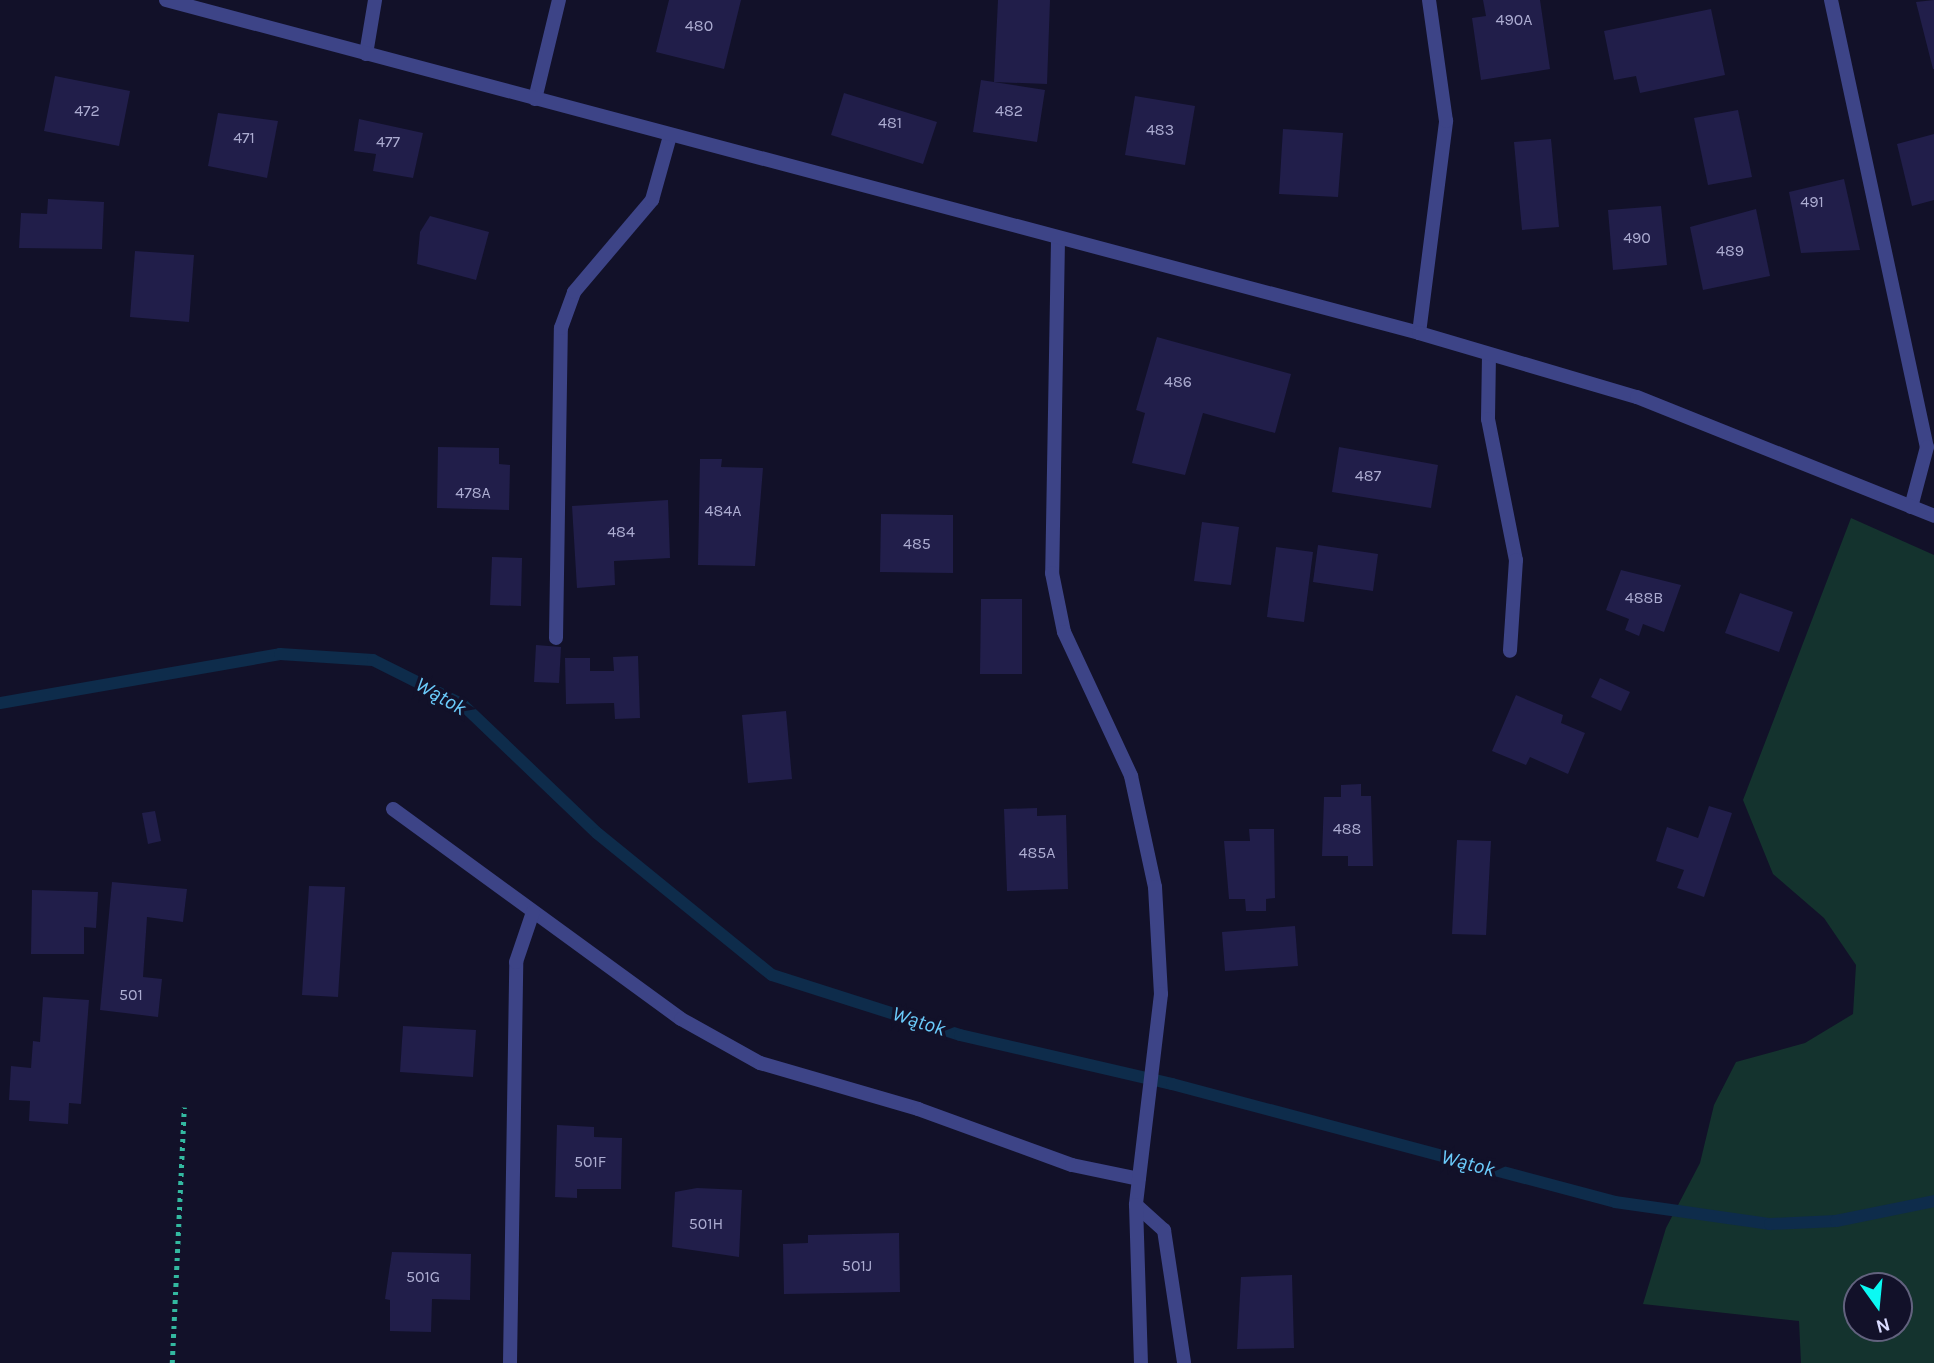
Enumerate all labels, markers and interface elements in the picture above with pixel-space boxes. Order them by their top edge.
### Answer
house number: 490A [1496,10,1532,30]
house number: 480 [685,16,713,36]
house number: 472 [74,101,100,121]
house number: 482 [995,101,1023,121]
house number: 481 [878,113,902,133]
house number: 483 [1146,120,1174,140]
house number: 471 [233,128,255,148]
house number: 477 [376,132,400,152]
house number: 491 [1800,192,1824,212]
house number: 490 [1623,228,1651,248]
house number: 489 [1716,241,1744,261]
house number: 486 [1164,372,1192,392]
house number: 487 [1355,466,1381,486]
house number: 478A [455,483,491,503]
house number: 484A [705,501,741,521]
house number: 484 [607,522,635,542]
house number: 485 [903,534,931,554]
house number: 488B [1625,588,1663,608]
water label: Wątok [411,671,471,721]
house number: 488 [1333,819,1361,839]
house number: 485A [1019,843,1055,863]
house number: 501 [119,985,143,1005]
water label: Wątok [889,1001,949,1041]
water label: Wątok [1438,1144,1498,1182]
house number: 501F [574,1152,606,1172]
house number: 501H [689,1214,723,1234]
house number: 501J [842,1256,872,1276]
house number: 501G [406,1267,440,1287]
north arrow [1843,1272,1913,1342]
text: N [1873,1313,1892,1338]

